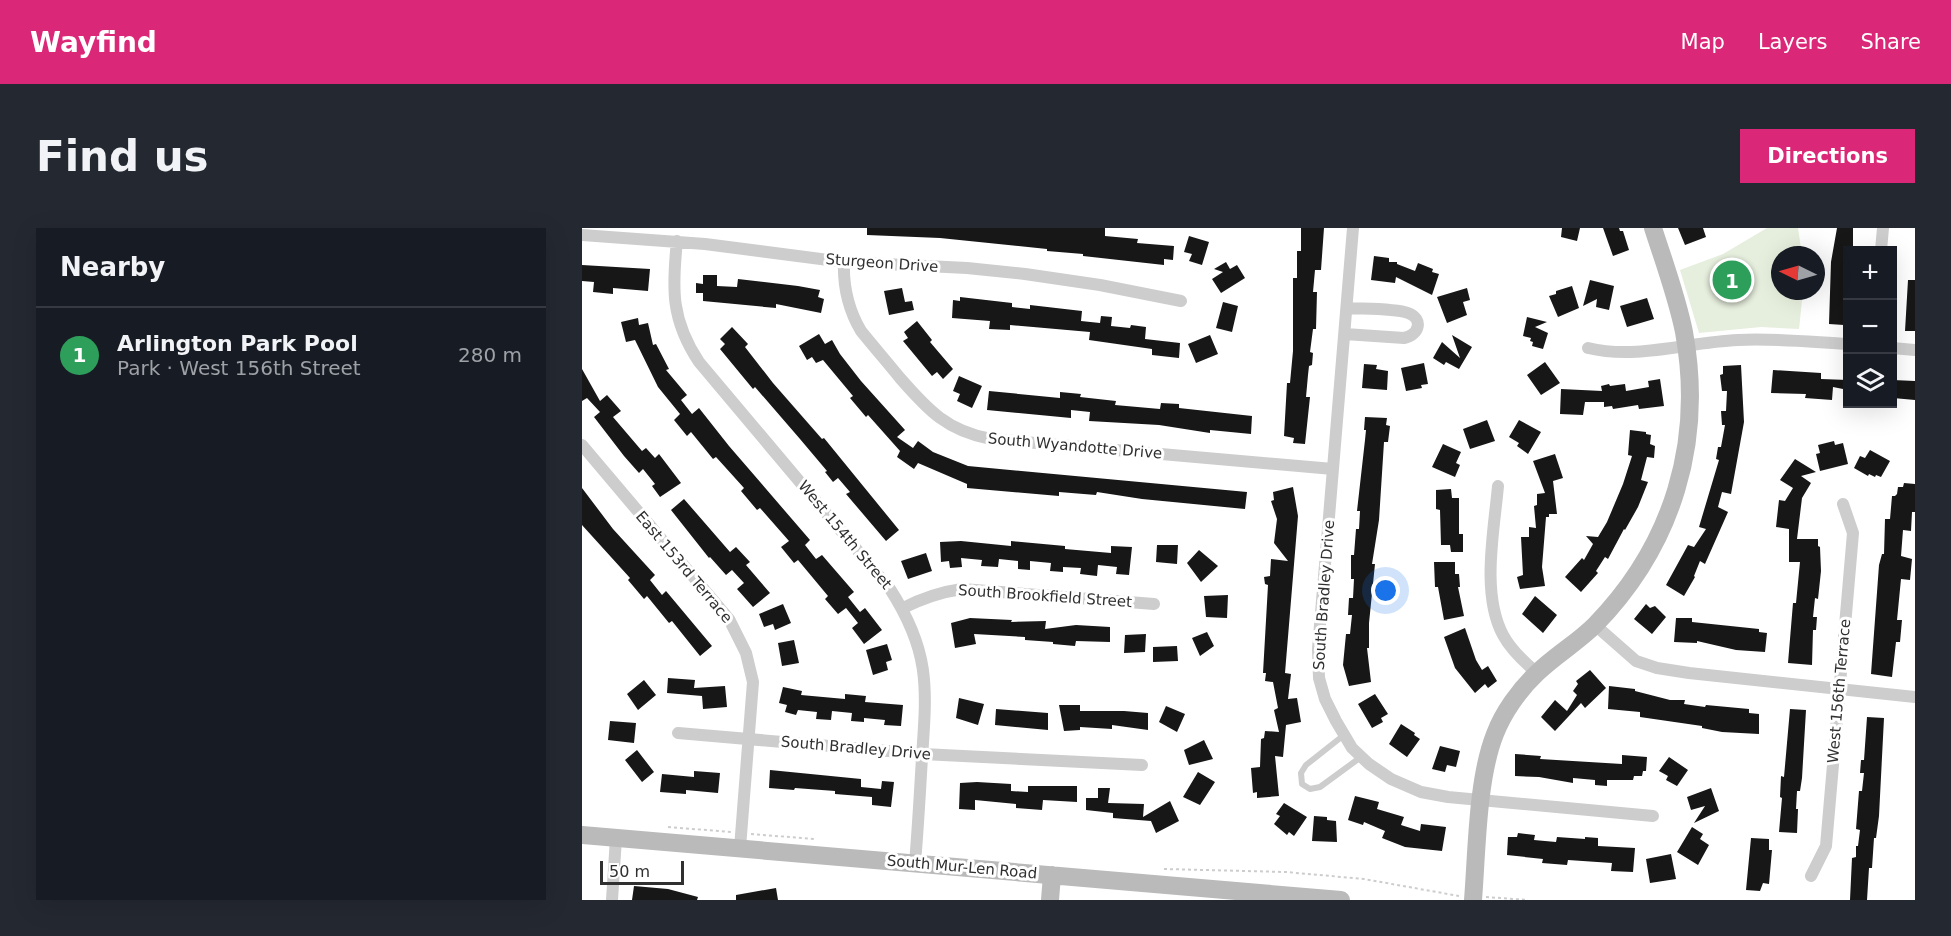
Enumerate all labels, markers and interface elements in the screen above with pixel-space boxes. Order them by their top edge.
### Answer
text: Wayfind [30,26,157,59]
text: Map [1681,30,1725,54]
text: Layers [1758,30,1827,54]
text: Share [1860,30,1921,54]
button: Directions [1740,129,1915,183]
text: Find us [36,132,209,181]
north arrow [1771,246,1825,300]
map controls [1843,246,1897,408]
button: + [1843,246,1897,300]
street label: Sturgeon Drive [825,250,939,276]
text: Nearby [60,252,165,282]
pin: 1 [1712,257,1752,302]
button: − [1843,300,1897,354]
text: Arlington Park Pool [117,331,358,356]
text: 1 [73,343,86,367]
text: 280 m [458,343,522,367]
button: layers [1843,354,1897,408]
text: Park · West 156th Street [117,356,361,380]
street label: South Wyandotte Drive [987,429,1163,463]
street label: West 154th Street [794,477,896,593]
street label: East 153rd Terrace [632,507,736,627]
street label: South Bradley Drive [1310,519,1338,671]
your location [1371,576,1400,605]
street label: South Brookfield Street [957,581,1133,611]
street label: West 156th Terrace [1824,618,1854,764]
street label: South Bradley Drive [780,732,932,764]
street label: South Mur-Len Road [886,851,1038,883]
scale bar [600,858,684,886]
text: 50 m [609,862,650,881]

